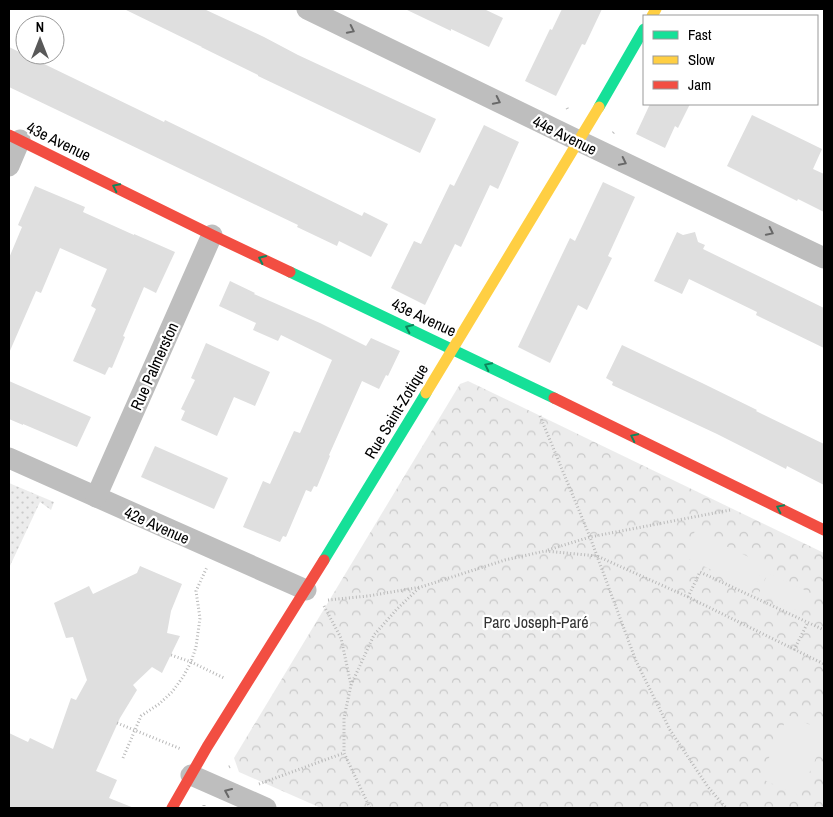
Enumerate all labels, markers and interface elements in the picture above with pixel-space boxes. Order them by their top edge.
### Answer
north arrow [15,15,65,65]
legend [643,15,818,105]
text: N [36,18,44,36]
one-way arrow [346,24,355,34]
text: Fast [688,24,712,45]
text: Slow [688,49,715,70]
text: Jam [688,74,711,95]
one-way arrow [492,95,501,106]
street label: 44e Avenue [529,110,601,160]
street label: 43e Avenue [23,116,95,166]
one-way arrow [618,156,627,166]
one-way arrow [112,183,121,194]
one-way arrow [764,226,773,236]
one-way arrow [258,254,267,265]
street label: 43e Avenue [388,292,460,342]
street label: Rue Palmerston [125,319,183,413]
one-way arrow [405,324,414,334]
street label: Rue Saint-Zotique [359,359,433,463]
one-way arrow [485,362,494,372]
one-way arrow [631,433,640,443]
street label: 42e Avenue [121,501,193,549]
one-way arrow [777,505,786,515]
park label: Parc Joseph-Paré [483,611,589,633]
one-way arrow [224,787,233,798]

